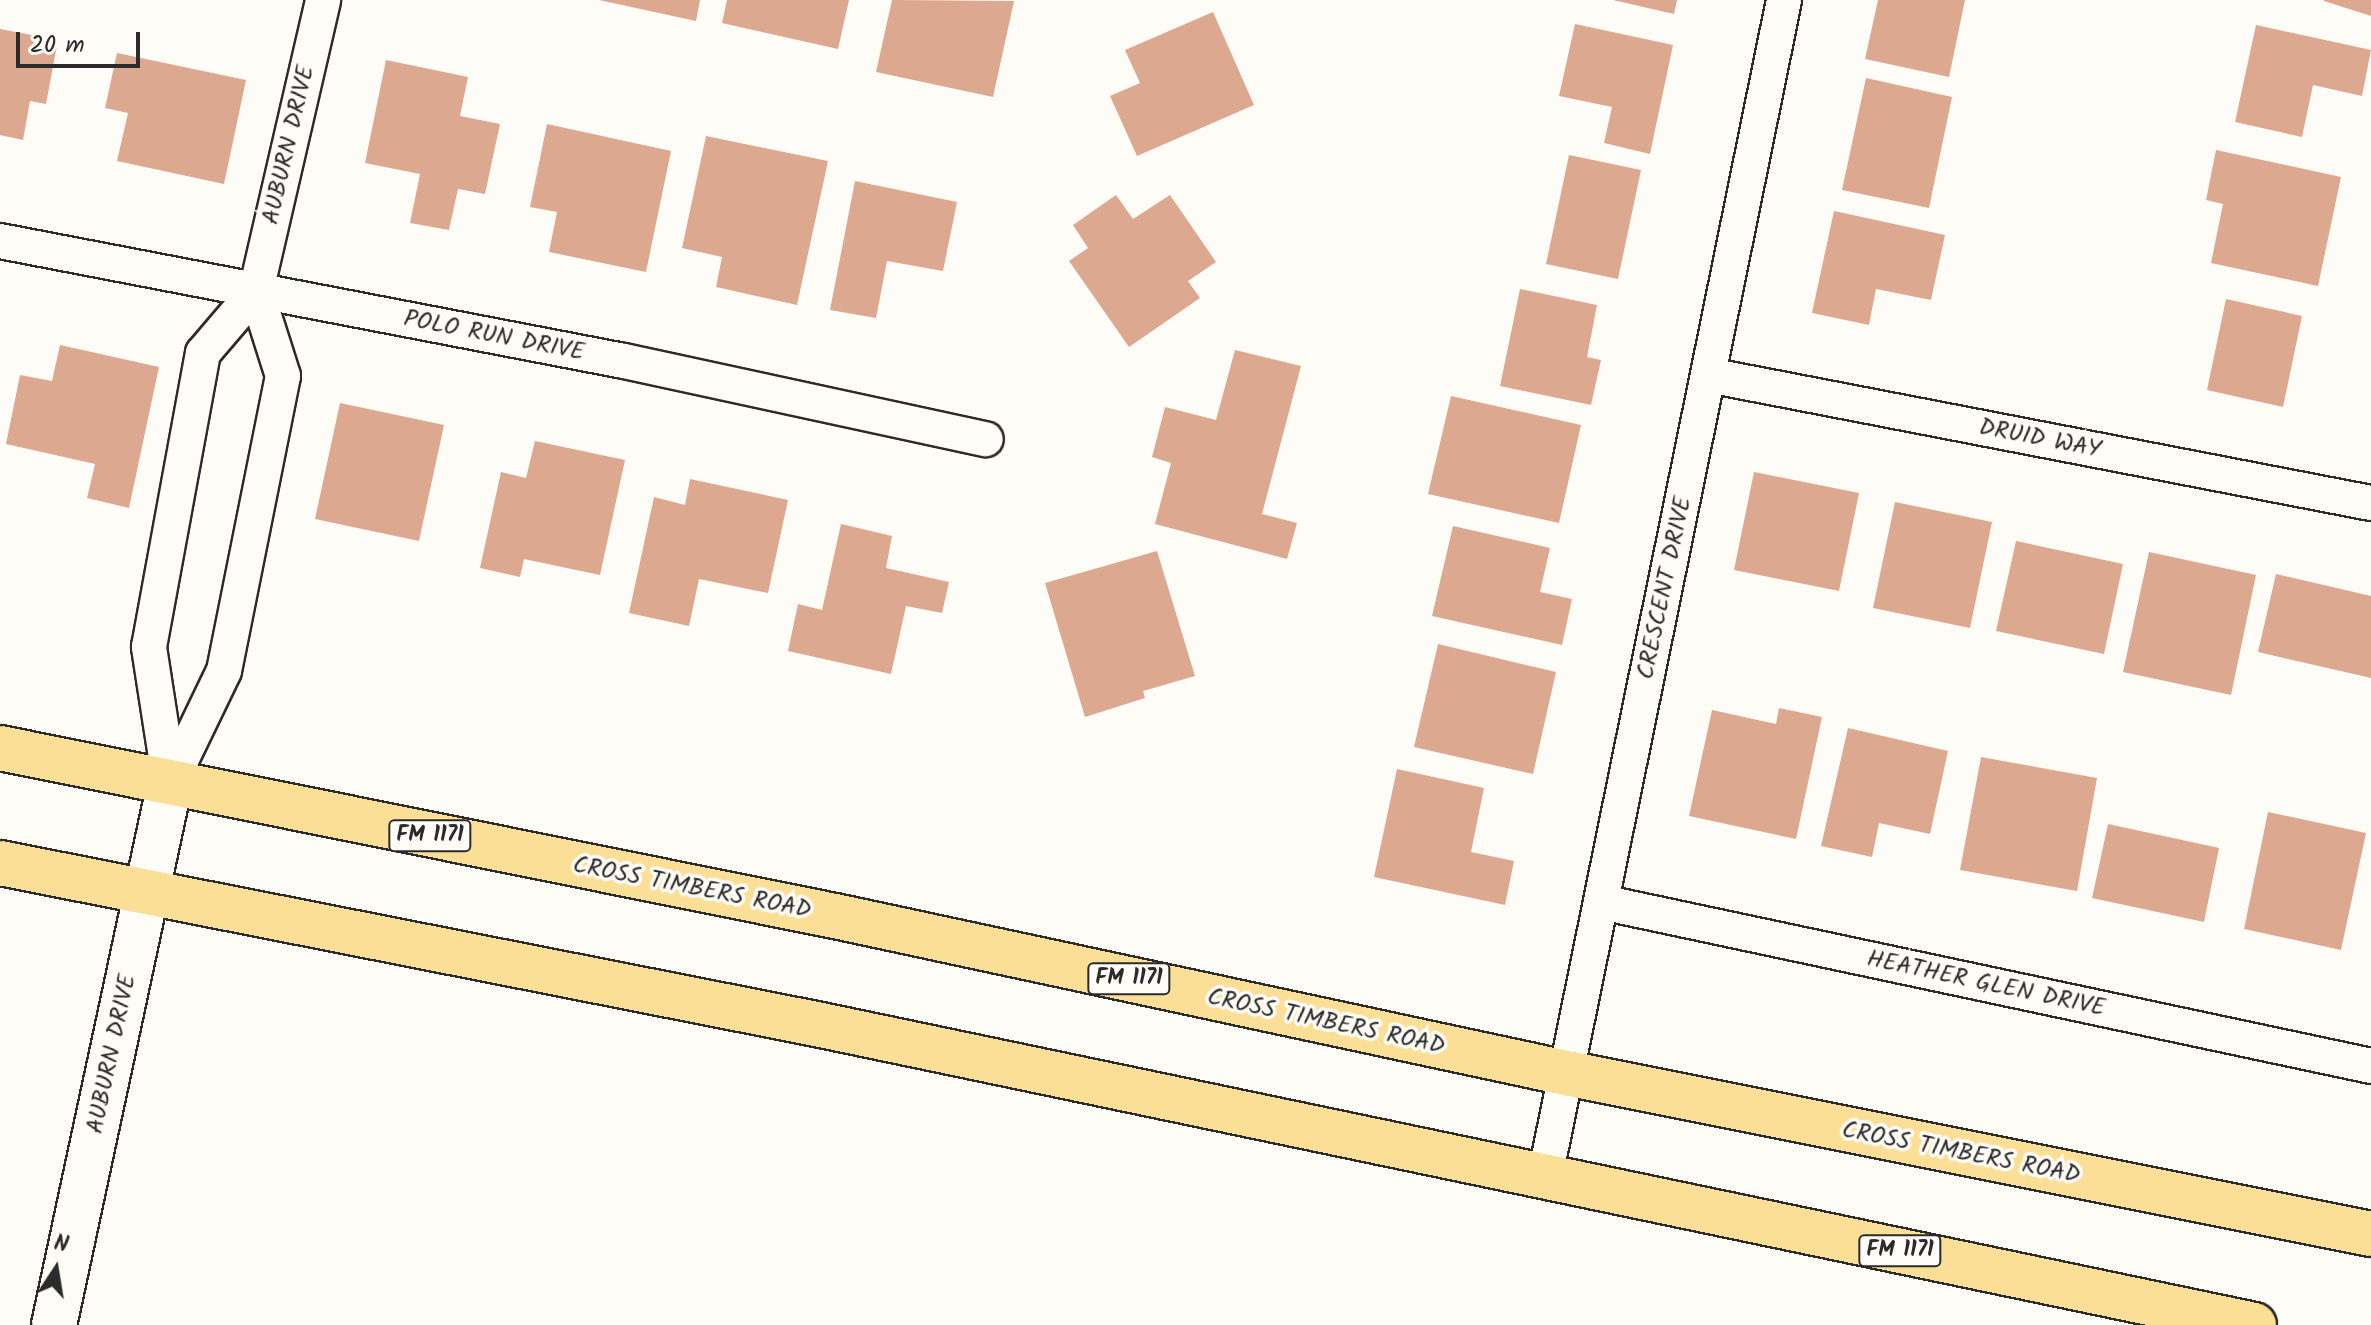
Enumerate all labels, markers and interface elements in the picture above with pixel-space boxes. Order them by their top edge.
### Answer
scale bar [20,16,144,66]
text: 20 m [30,26,85,65]
street label: AUBURN DRIVE [257,63,321,227]
street label: POLO RUN DRIVE [401,304,587,368]
street label: DRUID WAY [1977,413,2103,465]
street label: CRESCENT DRIVE [1632,494,1698,682]
road number: FM 1171 [388,818,472,854]
street label: CROSS TIMBERS ROAD [571,851,813,925]
street label: HEATHER GLEN DRIVE [1864,945,2108,1023]
road number: FM 1171 [1087,961,1171,997]
street label: AUBURN DRIVE [81,972,143,1136]
street label: CROSS TIMBERS ROAD [1205,983,1447,1061]
street label: CROSS TIMBERS ROAD [1840,1116,2082,1190]
text: N [51,1226,72,1264]
north arrow [16,1229,96,1309]
road number: FM 1171 [1858,1233,1942,1269]

